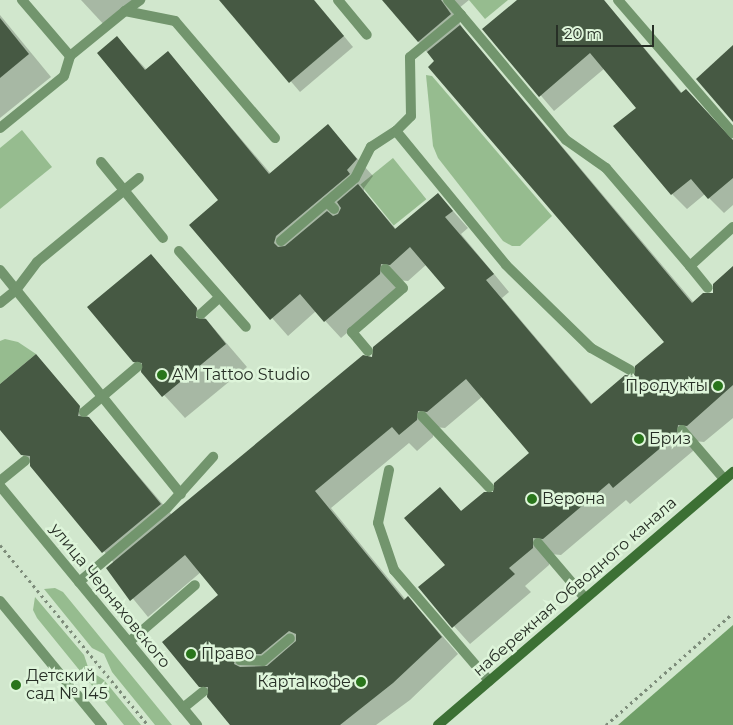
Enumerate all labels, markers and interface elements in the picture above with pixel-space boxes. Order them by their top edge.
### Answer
scale bar [558,15,656,47]
text: 20 m [564,24,602,43]
place label: AM Tattoo Studio [172,365,310,385]
marker: AM Tattoo Studio [156,369,168,381]
place label: Продукты [625,376,708,396]
marker: Продукты [712,380,724,392]
place label: Бриз [649,429,691,449]
marker: Бриз [633,433,645,445]
place label: Верона [542,489,605,509]
street label: набережная Обводного канала [469,493,681,681]
marker: Верона [526,493,538,505]
street label: улица Черняховского [46,520,174,672]
place label: Право [201,644,254,664]
marker: Право [185,648,197,660]
place label: Детский сад № 145 [26,666,108,704]
place label: Карта кофе [257,672,351,692]
marker: Карта кофе [355,676,367,688]
marker: Детский сад № 145 [10,679,22,691]

